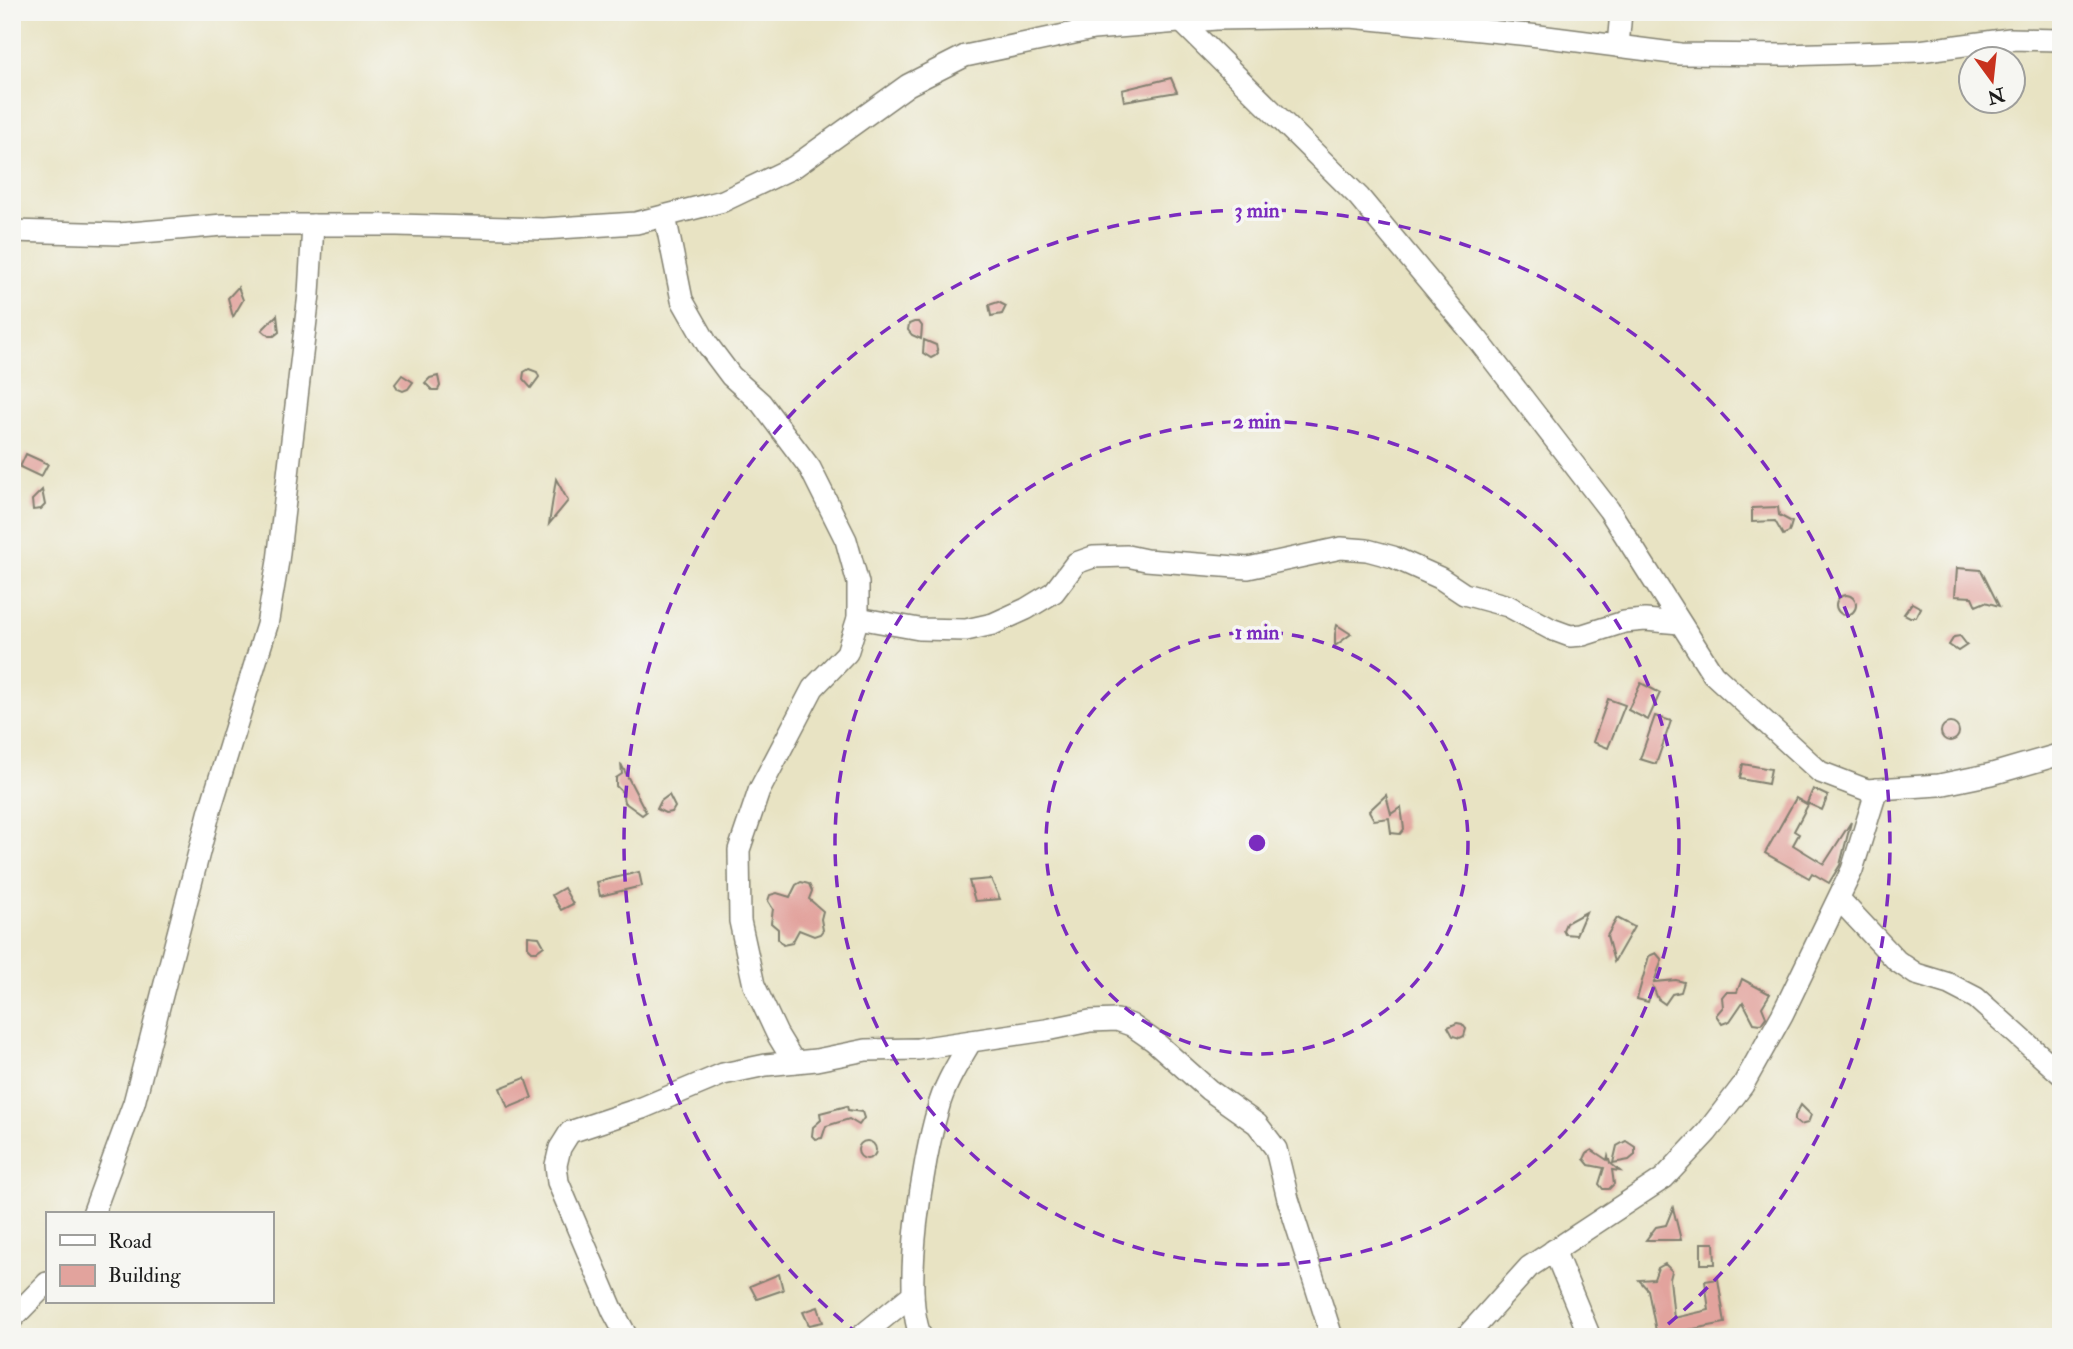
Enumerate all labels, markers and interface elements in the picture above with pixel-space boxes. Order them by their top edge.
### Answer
north arrow [1958,46,2028,116]
text: N [1984,81,2008,110]
text: 3 min [1234,197,1280,224]
text: 2 min [1233,408,1281,435]
text: 1 min [1235,619,1279,646]
centre of rings [1245,831,1269,855]
legend [46,1212,273,1304]
text: Road [108,1228,153,1255]
text: Building [108,1262,181,1289]

